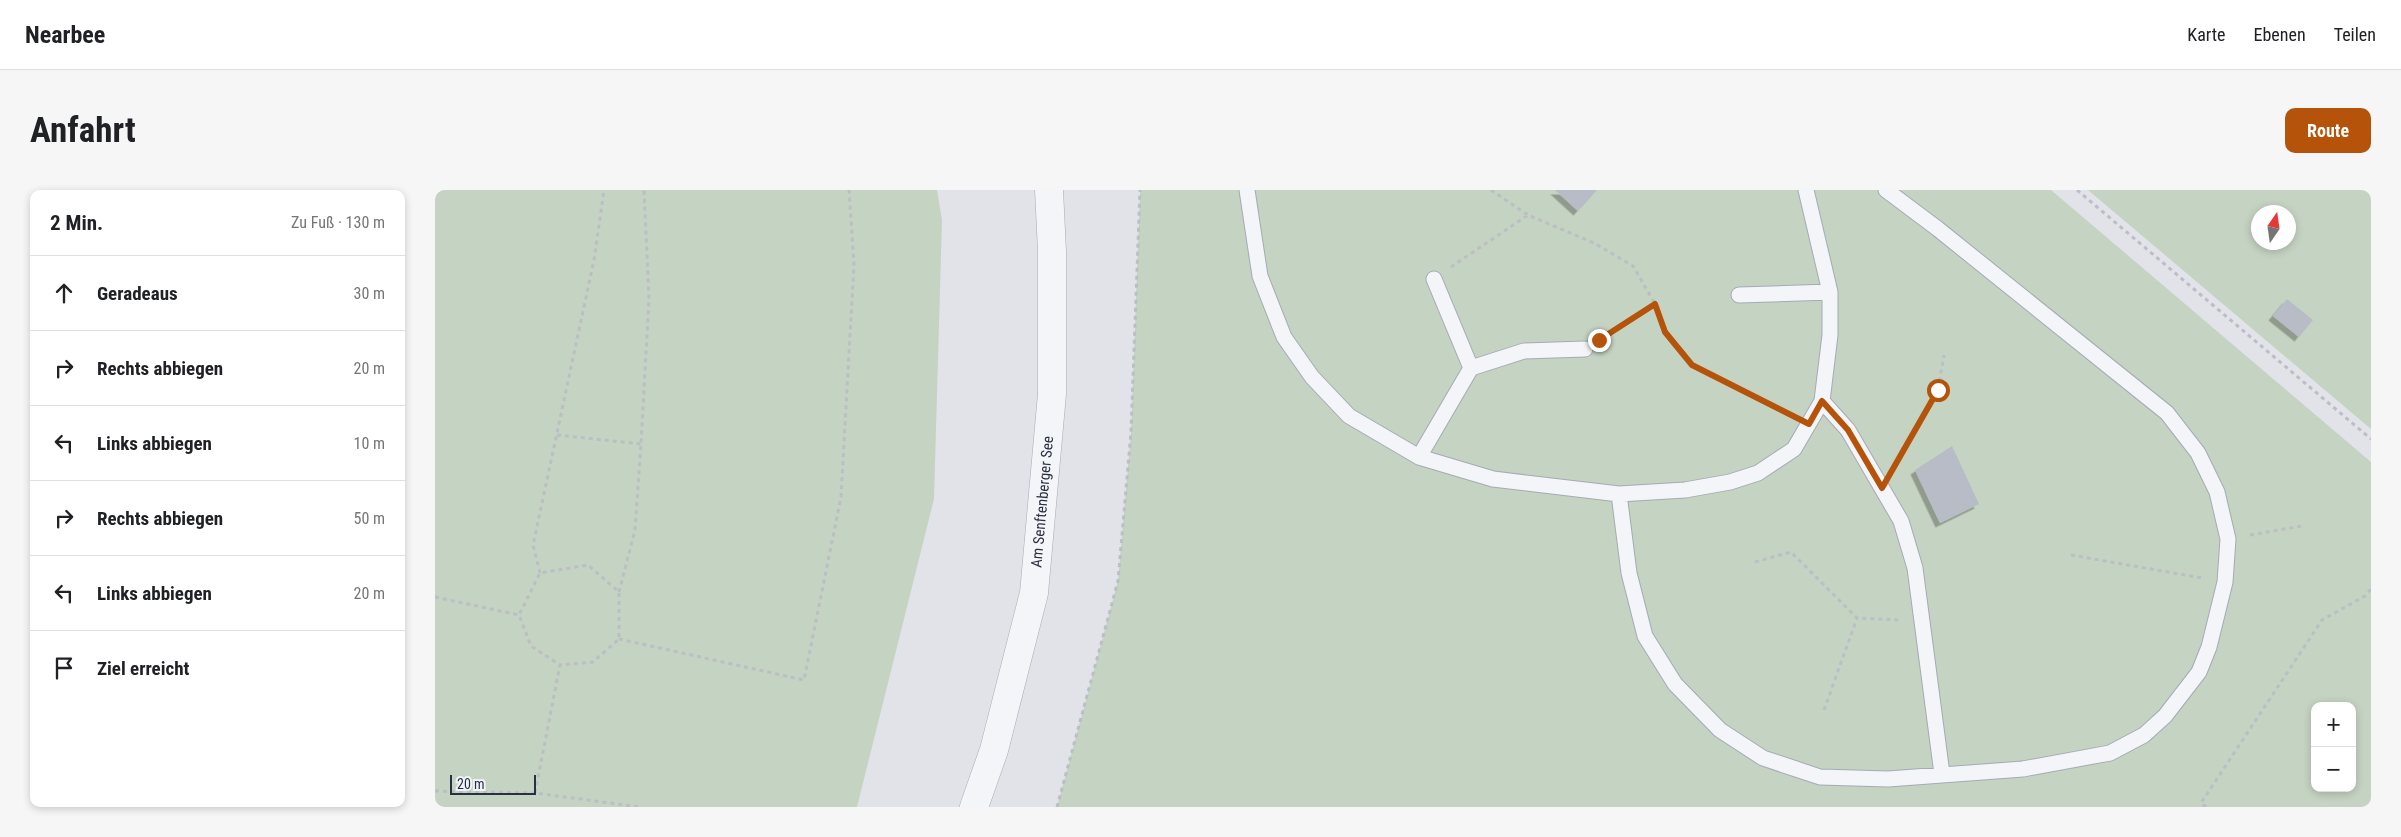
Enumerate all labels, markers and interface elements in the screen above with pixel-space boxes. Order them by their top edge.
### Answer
text: Nearbee [25,21,105,49]
text: Karte [2187,24,2226,45]
text: Ebenen [2254,24,2306,45]
text: Teilen [2334,24,2376,45]
button: Route [2285,108,2371,153]
text: Anfahrt [30,110,136,151]
north arrow [2251,205,2296,250]
text: 2 Min. [50,211,103,235]
text: Zu Fuß · 130 m [291,213,385,232]
icon: ahead [50,279,78,307]
text: Geradeaus [97,282,178,305]
text: 30 m [353,284,385,303]
route end [1588,329,1611,352]
icon: right [50,354,78,382]
text: Rechts abbiegen [97,357,223,380]
text: 20 m [353,359,385,378]
route start [1927,379,1950,402]
icon: left [50,429,78,457]
text: Links abbiegen [97,432,212,455]
text: 10 m [353,434,385,453]
street label: Am Senftenberger See [1027,435,1057,568]
icon: right [50,504,78,532]
text: Rechts abbiegen [97,507,223,530]
text: 50 m [353,509,385,528]
icon: left [50,579,78,607]
text: Links abbiegen [97,582,212,605]
text: 20 m [353,584,385,603]
icon: arrive [50,654,78,682]
text: Ziel erreicht [97,657,189,680]
map controls [2311,702,2356,792]
button: + [2311,702,2356,747]
button: − [2311,747,2356,792]
scale bar [450,772,536,795]
text: 20 m [457,776,485,792]

